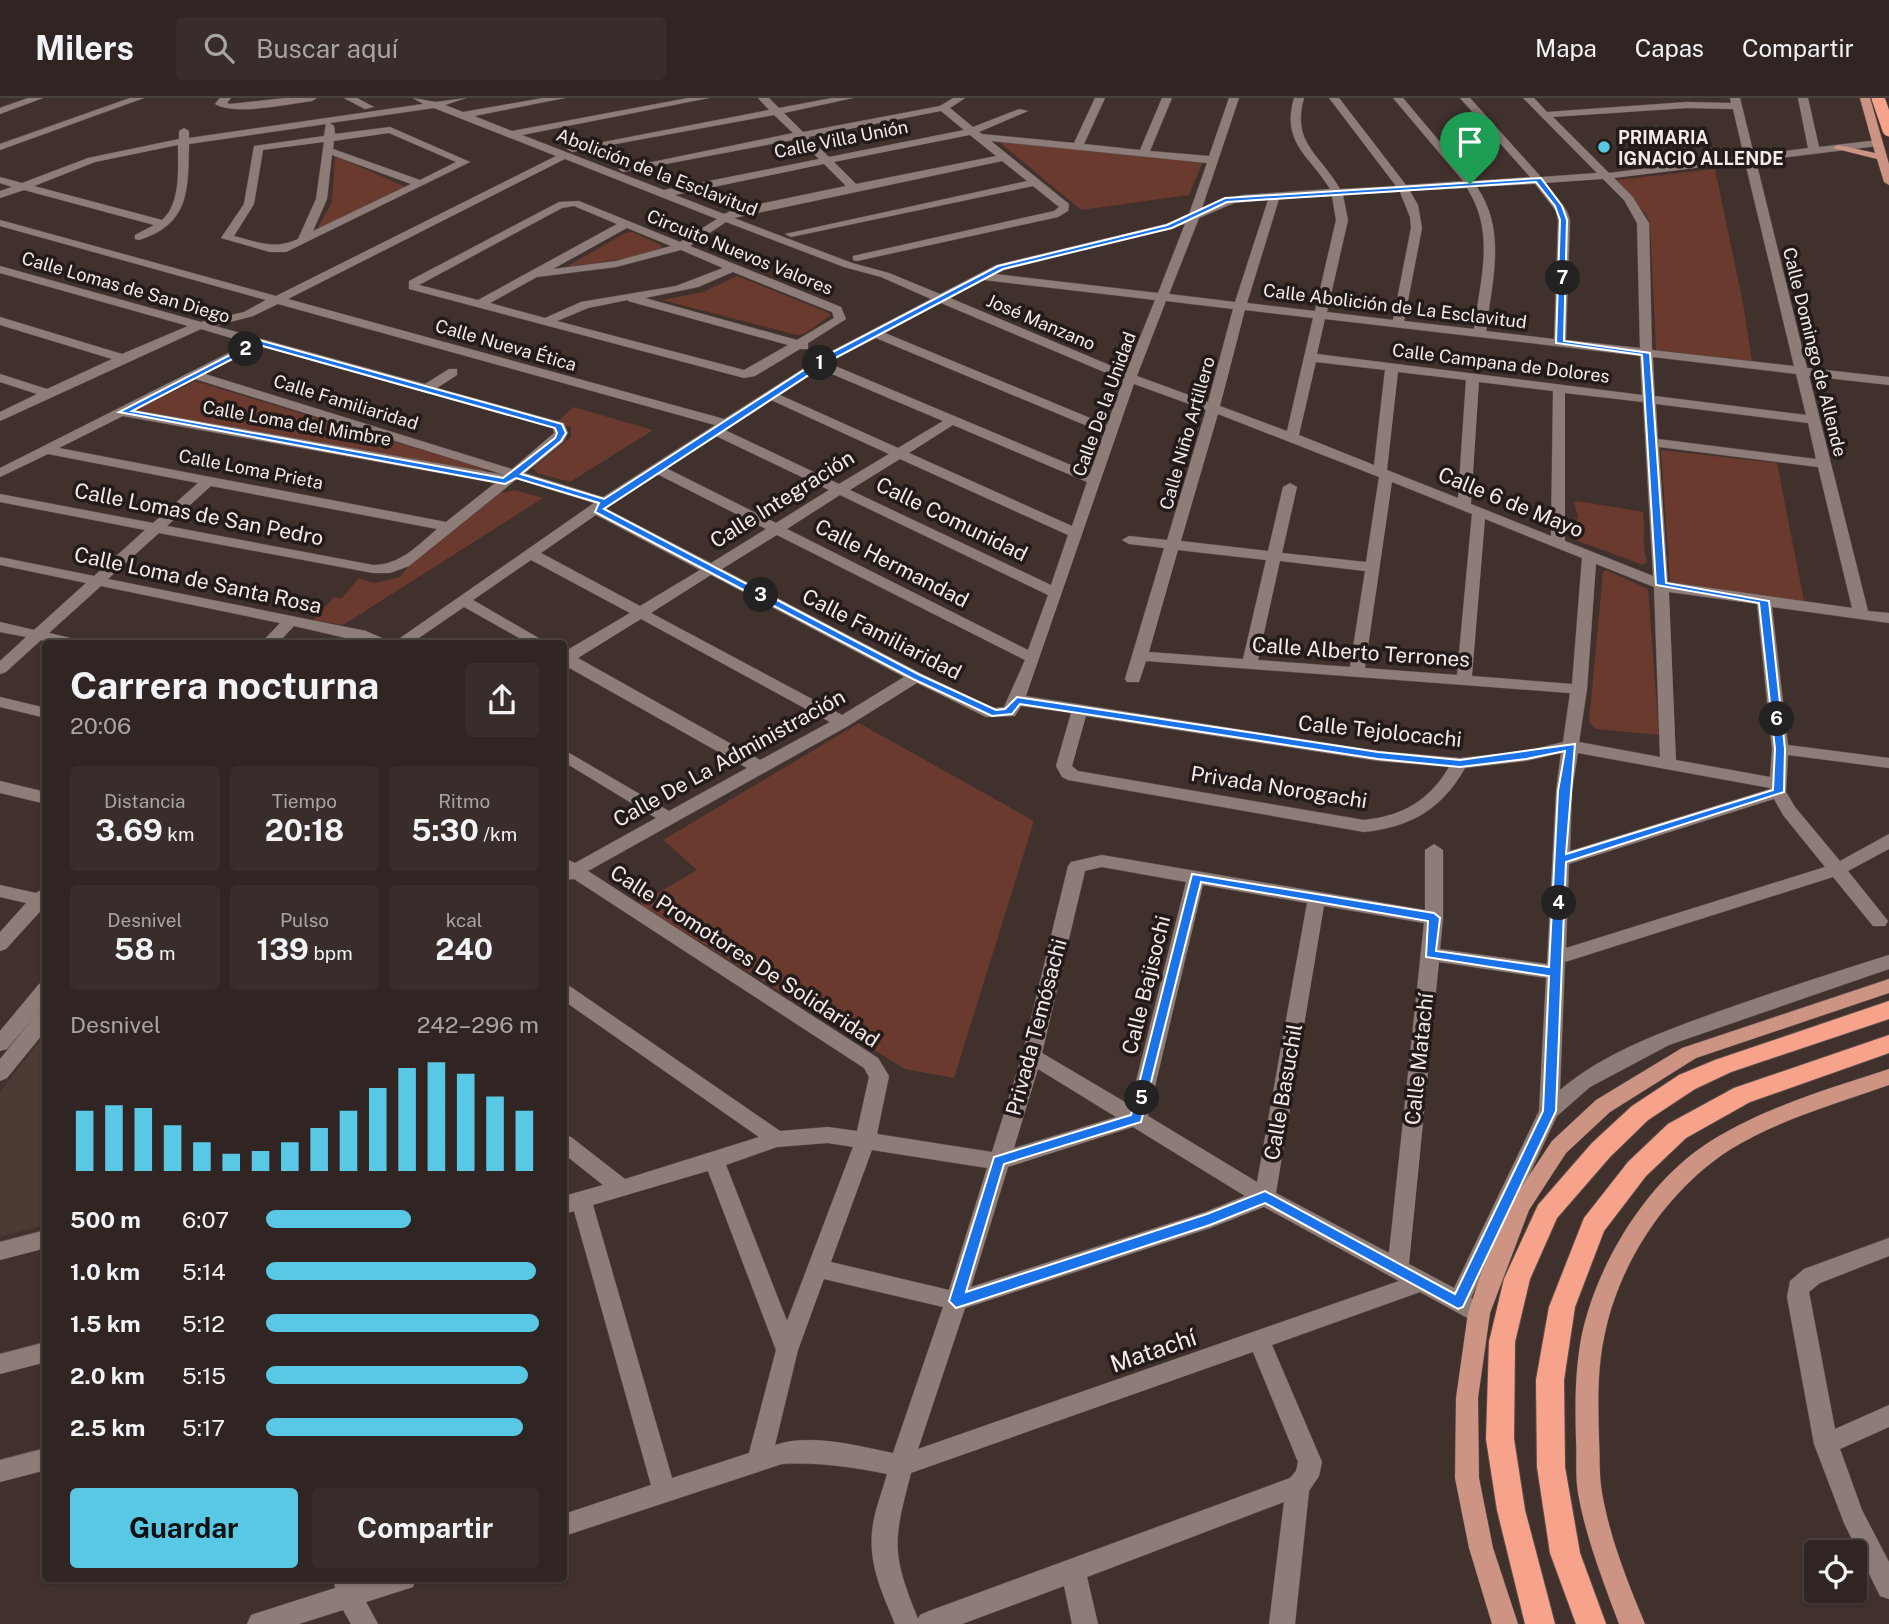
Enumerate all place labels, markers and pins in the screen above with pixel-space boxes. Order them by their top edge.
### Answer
pin [1440,112,1500,184]
place label: PRIMARIA IGNACIO ALLENDE [1618,127,1784,169]
marker: PRIMARIA IGNACIO ALLENDE [1596,139,1612,155]
pin: 7 [1546,260,1580,296]
pin: 2 [229,331,264,366]
pin: 1 [802,345,838,380]
pin: 3 [744,578,778,612]
pin: 6 [1760,702,1795,736]
pin: 4 [1542,886,1576,920]
pin: 5 [1124,1080,1160,1116]

